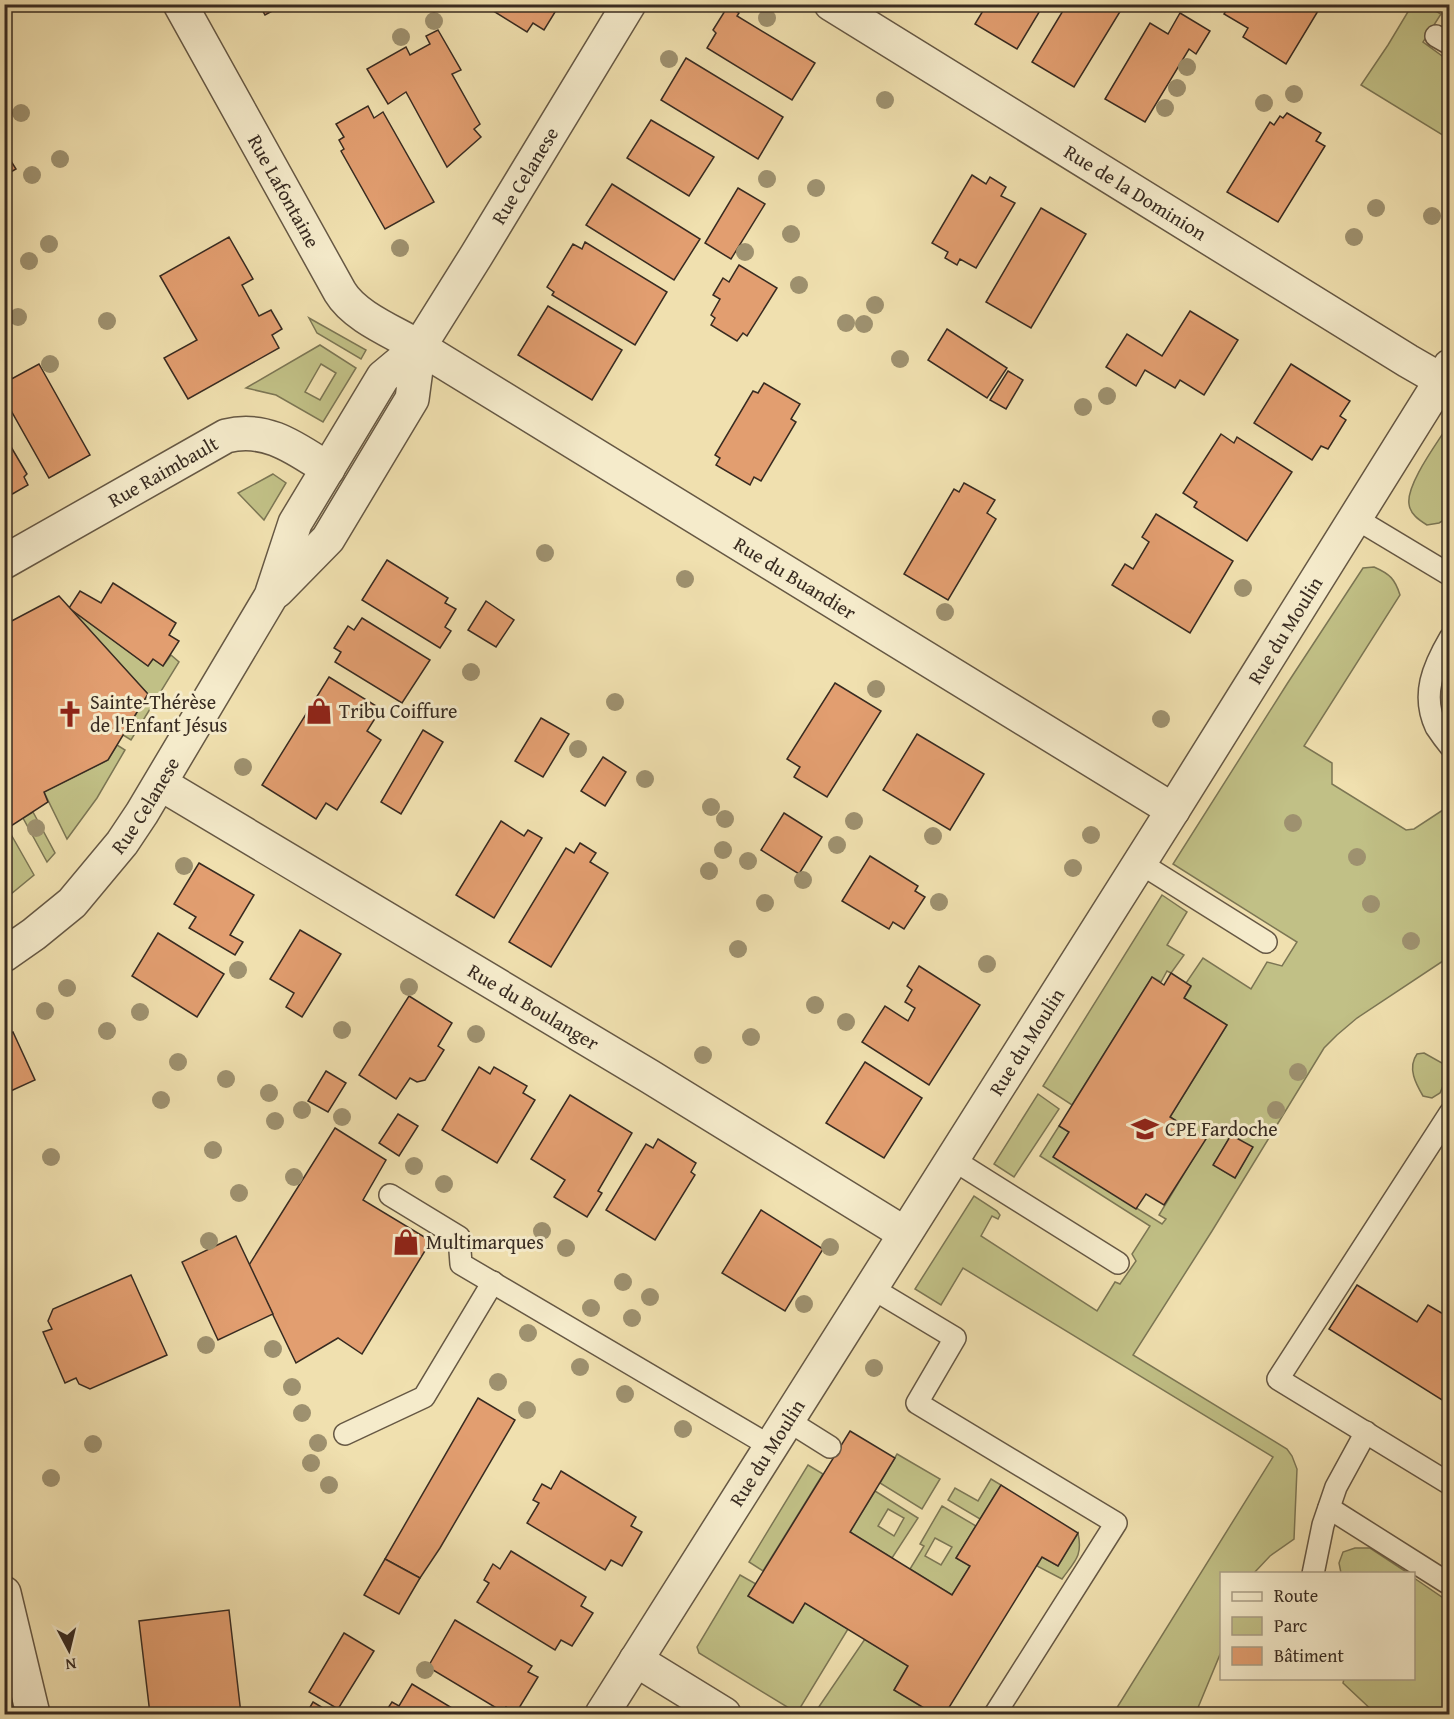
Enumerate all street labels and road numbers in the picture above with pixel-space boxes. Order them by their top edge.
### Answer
street label: Rue Celanese [484,121,565,230]
street label: Rue Lafontaine [241,129,328,253]
street label: Rue de la Dominion [1059,137,1213,247]
street label: Rue Raimbault [103,428,223,514]
street label: Rue du Buandier [729,529,862,626]
street label: Rue du Moulin [1240,571,1329,689]
street label: Rue Celanese [104,751,186,860]
street label: Rue du Boulanger [463,956,605,1057]
street label: Rue du Moulin [981,982,1071,1101]
street label: Rue du Moulin [722,1393,811,1512]

